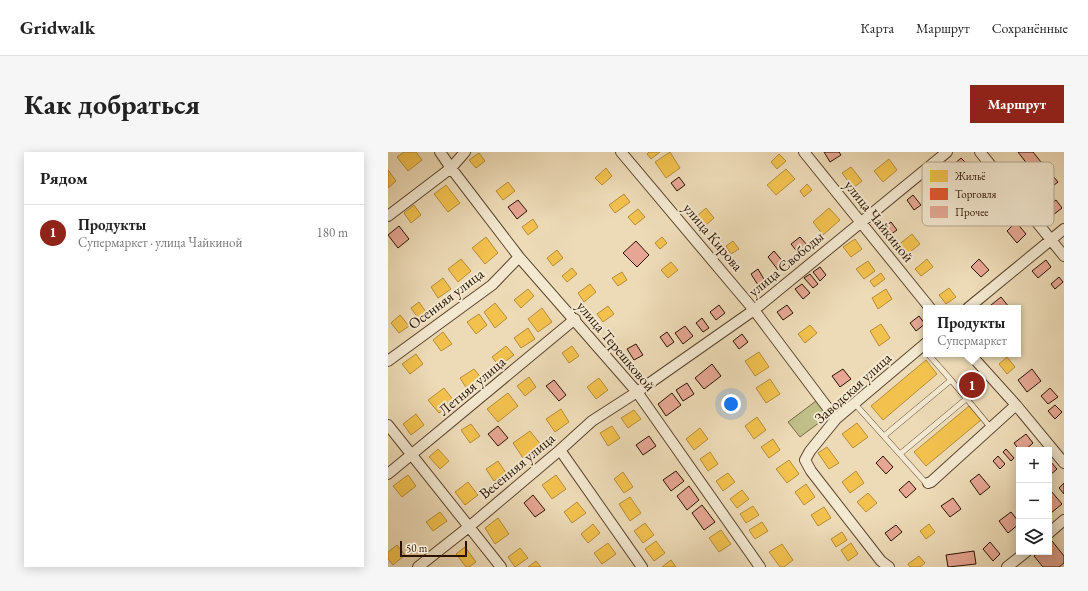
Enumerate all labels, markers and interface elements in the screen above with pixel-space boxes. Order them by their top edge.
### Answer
text: Gridwalk [20,15,95,40]
text: Карта [861,19,894,37]
text: Маршрут [916,19,970,37]
text: Сохранённые [992,19,1068,37]
button: Маршрут [970,85,1064,123]
text: Как добраться [24,86,200,122]
legend [922,162,1054,226]
text: Рядом [40,167,88,189]
text: Жильё [954,169,986,183]
street label: улица Чайкиной [840,176,918,266]
text: Торговля [955,187,996,201]
street label: улица Кирова [679,199,747,275]
text: Прочее [955,205,989,219]
text: Продукты [78,215,146,234]
text: 1 [50,224,56,241]
text: 180 m [317,224,348,241]
street label: улица Свободы [744,227,827,301]
text: Супермаркет · улица Чайкиной [78,234,242,251]
street label: Осенняя улица [404,264,487,333]
street label: улица Терешковой [573,297,660,395]
popup [923,305,1021,357]
text: Продукты [937,313,1005,332]
text: Супермаркет [937,332,1007,349]
street label: Заводская улица [810,348,895,427]
street label: Летняя улица [434,352,509,419]
pin: 1 [959,370,985,400]
your location [721,394,741,414]
street label: Весенняя улица [475,428,559,503]
map controls [1016,447,1052,555]
button: + [1016,447,1052,483]
button: − [1016,483,1052,519]
button: layers [1016,519,1052,555]
scale bar [400,539,467,558]
text: 50 m [406,541,427,555]

